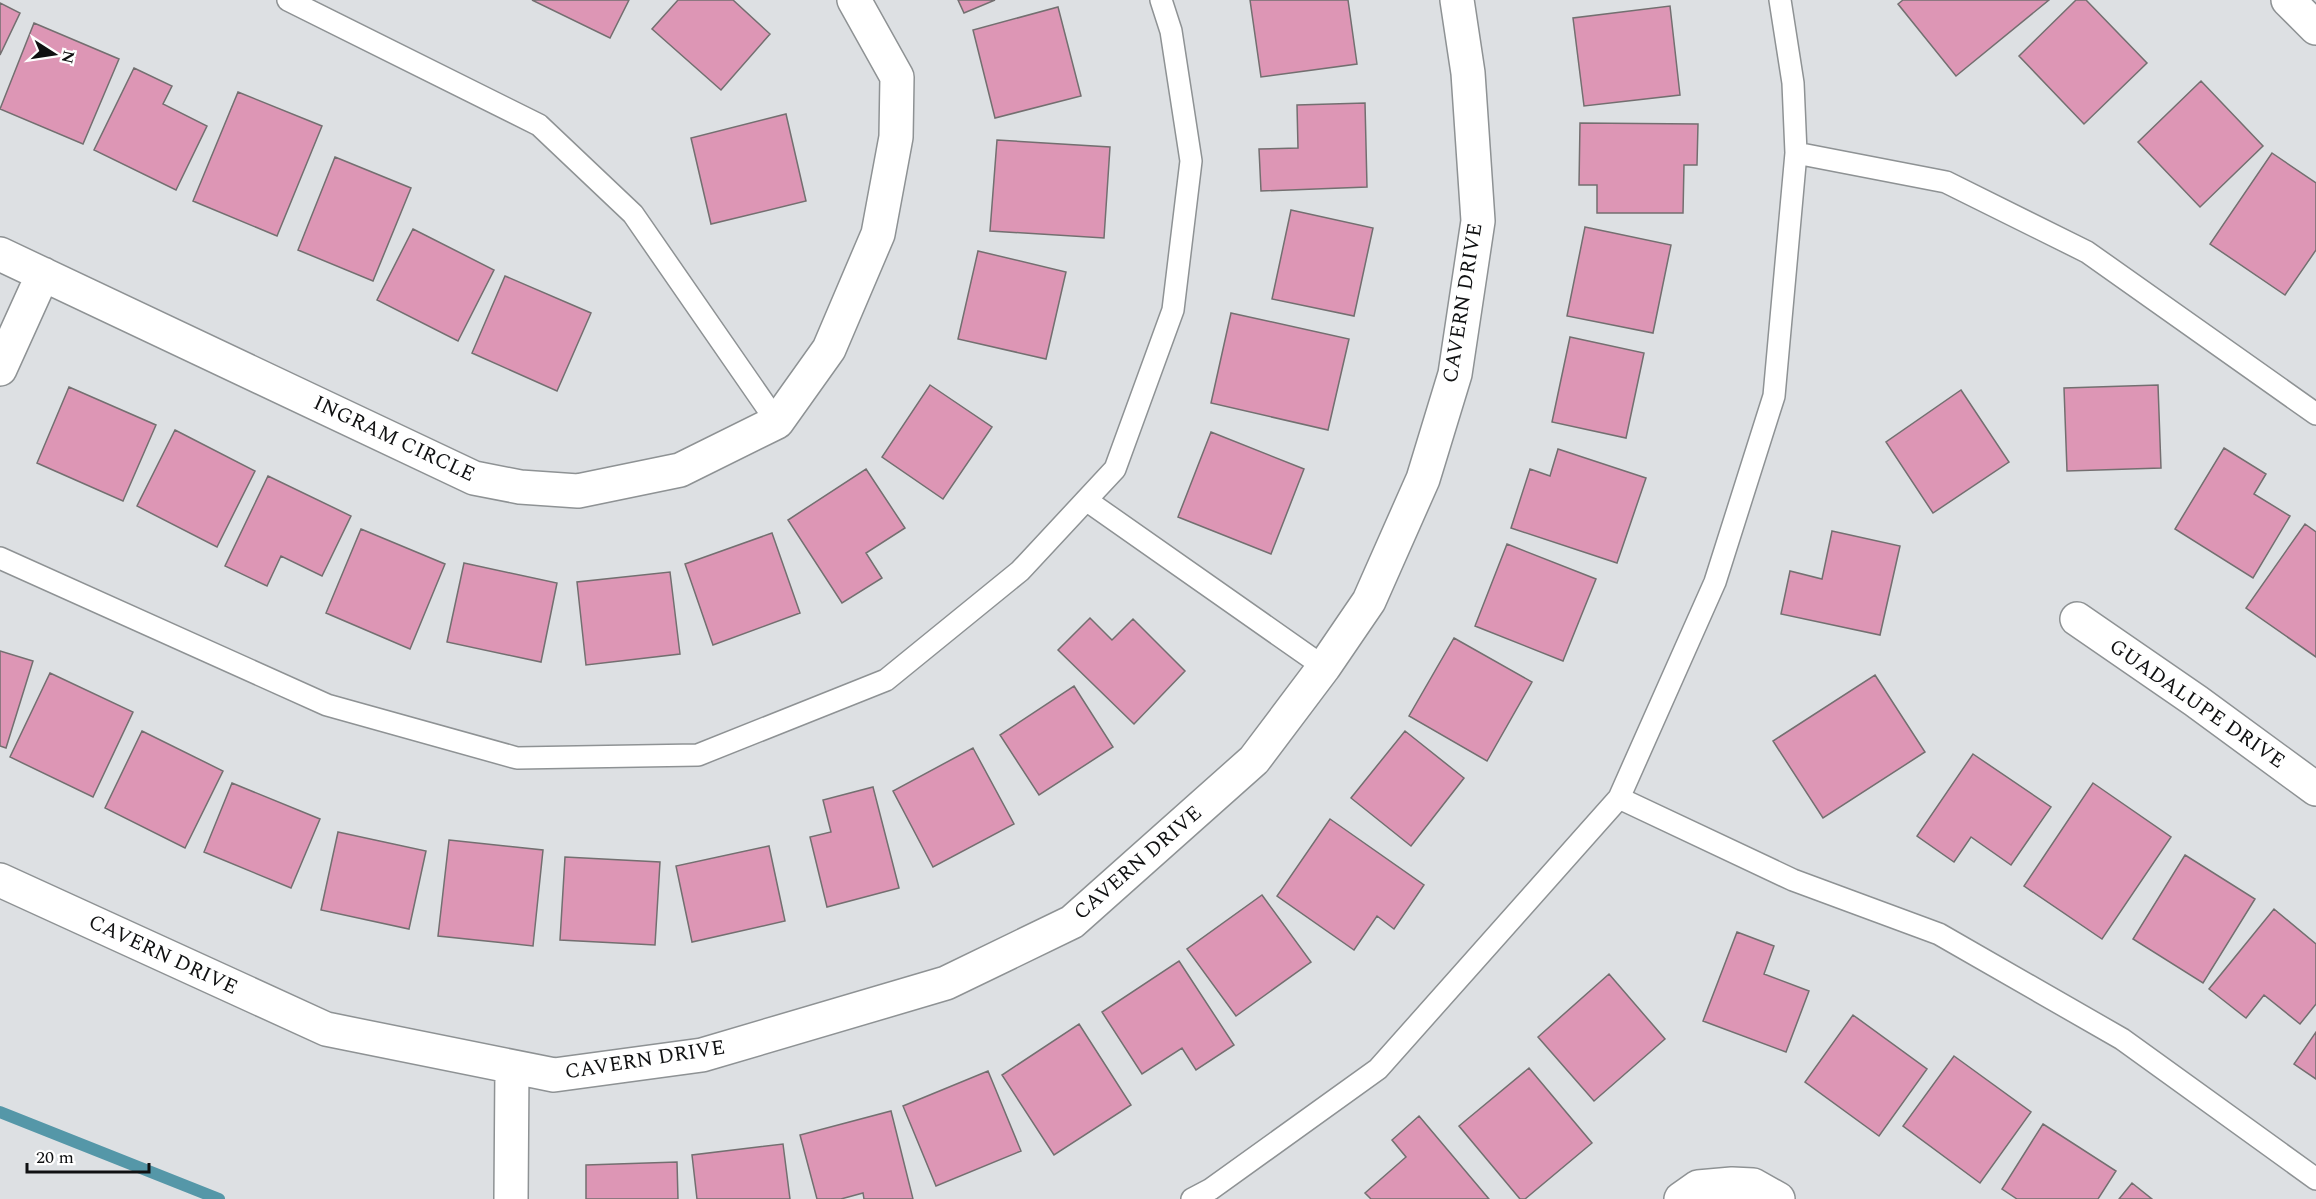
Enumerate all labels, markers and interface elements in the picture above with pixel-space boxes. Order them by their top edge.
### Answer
north arrow [24,24,84,84]
text: N [55,48,81,66]
street label: CAVERN DRIVE [1435,221,1491,385]
street label: INGRAM CIRCLE [308,387,480,491]
street label: GUADALUPE DRIVE [2102,631,2292,777]
street label: CAVERN DRIVE [1067,798,1209,928]
street label: CAVERN DRIVE [83,906,243,1004]
street label: CAVERN DRIVE [563,1032,727,1088]
scale bar [27,1136,148,1174]
text: 20 m [36,1144,74,1171]

